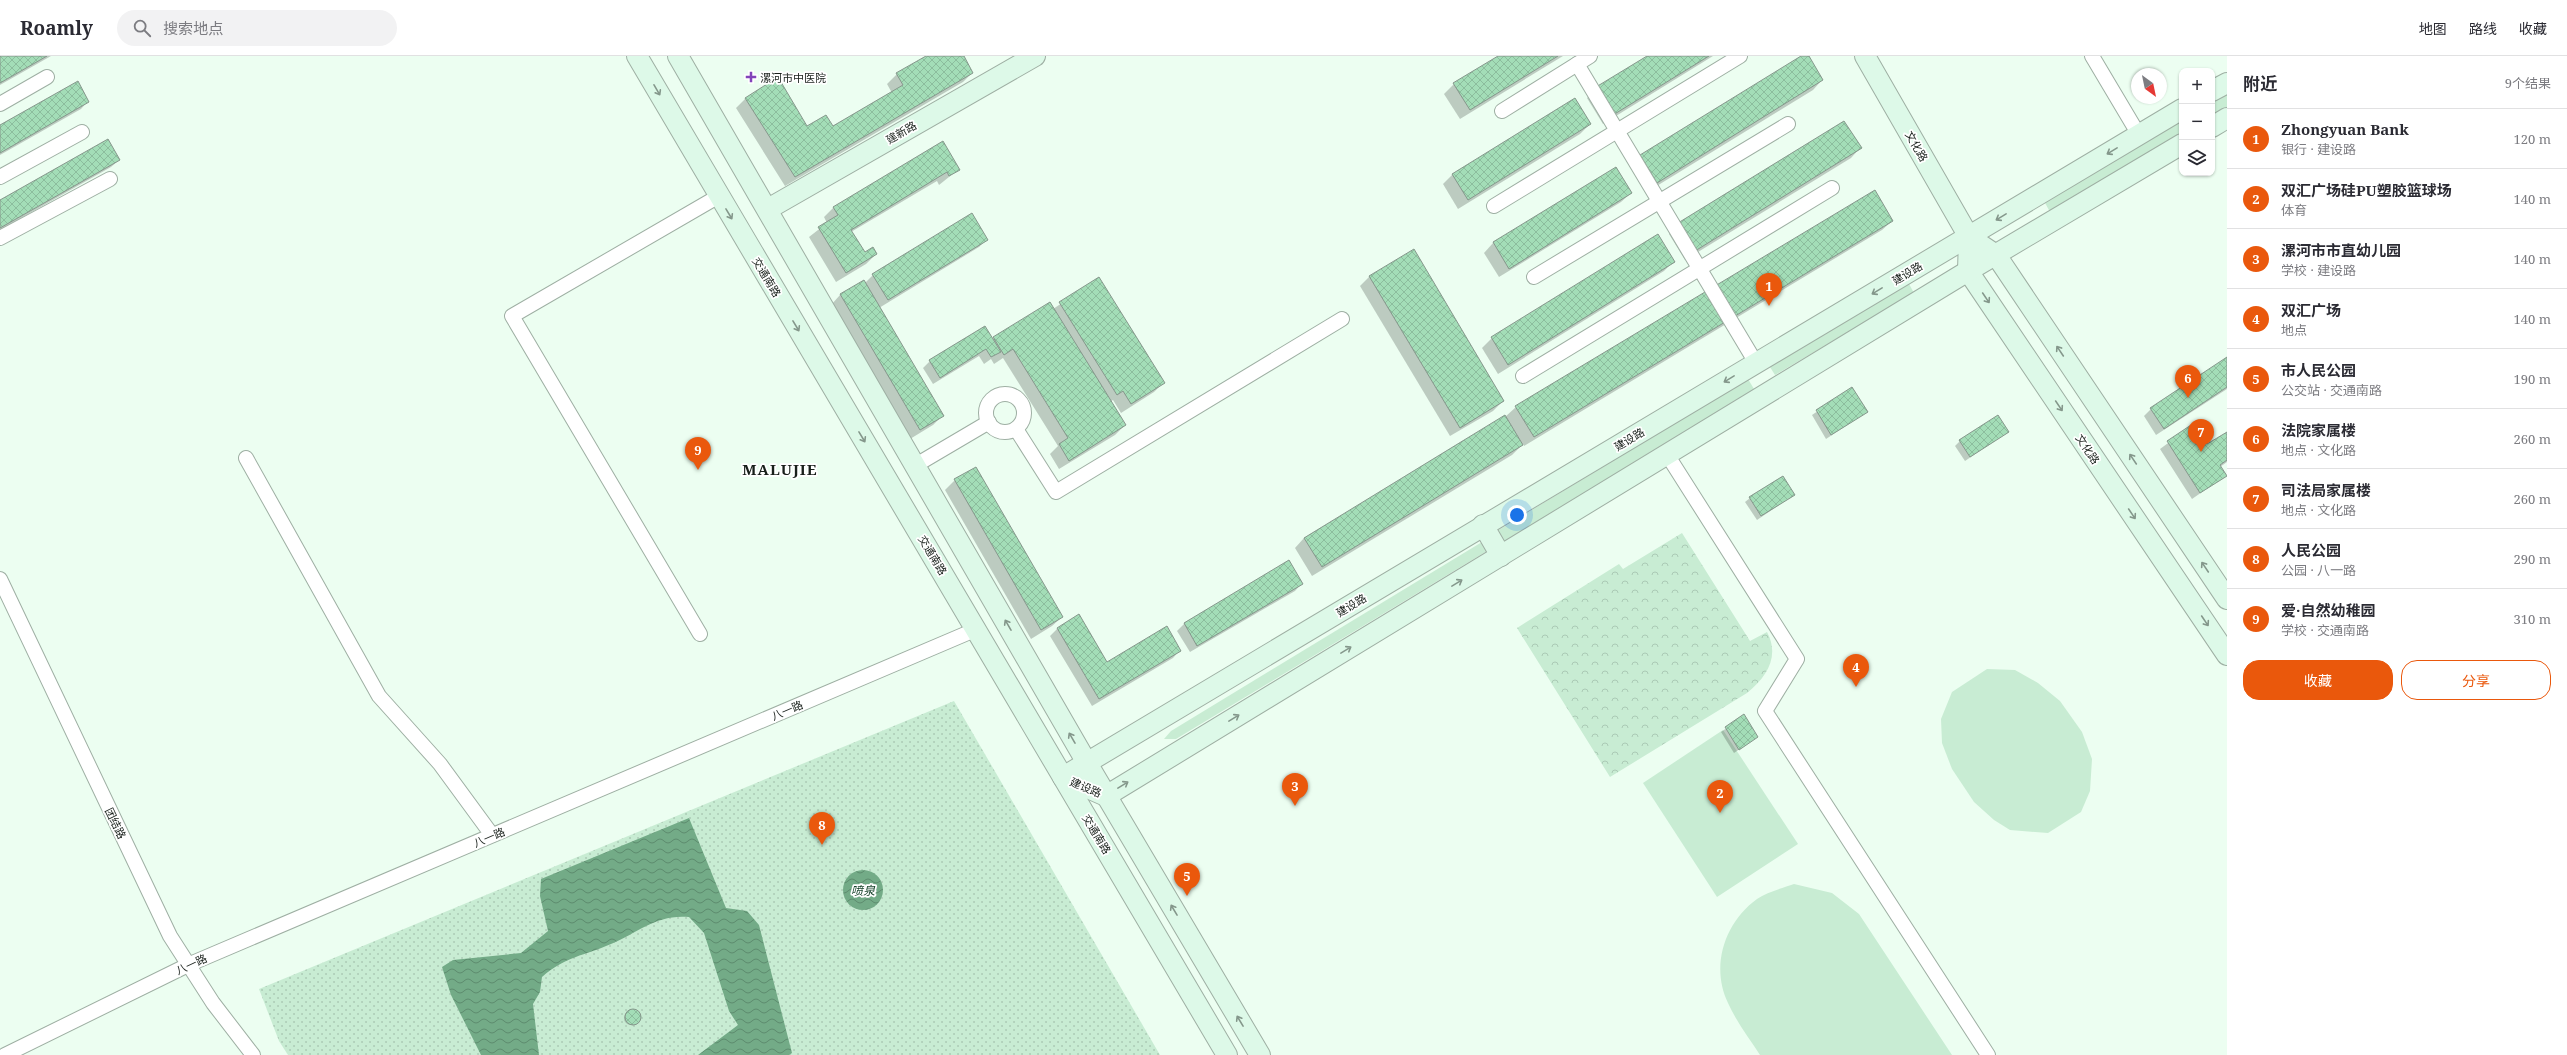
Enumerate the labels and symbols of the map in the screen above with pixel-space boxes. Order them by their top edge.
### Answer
north arrow [2131,68,2167,104]
place label: 漯河市中医院 [760,70,826,85]
marker: 漯河市中医院 [745,71,757,83]
one-way arrow [653,84,661,96]
street label: 建新路 [883,117,919,147]
street label: 文化路 [1902,128,1932,164]
one-way arrow [2106,147,2118,155]
one-way arrow [726,208,734,220]
one-way arrow [1995,214,2007,222]
street label: 交通南路 [749,254,785,300]
street label: 建设路 [1889,258,1925,288]
pin: 1 [1756,273,1782,306]
one-way arrow [1871,287,1883,295]
one-way arrow [1982,292,1990,303]
one-way arrow [792,320,800,331]
one-way arrow [2056,345,2064,356]
pin: 6 [2175,365,2201,398]
one-way arrow [1723,375,1735,383]
one-way arrow [2055,400,2063,411]
pin: 7 [2188,419,2214,452]
street label: 建设路 [1611,424,1647,454]
one-way arrow [859,431,867,443]
street label: 文化路 [2073,431,2103,467]
pin: 9 [685,437,711,470]
one-way arrow [2129,453,2137,464]
district label: MALUJIE [742,459,818,479]
your location [1507,505,1527,525]
one-way arrow [2128,508,2136,519]
street label: 交通南路 [915,532,951,578]
one-way arrow [2201,561,2209,572]
one-way arrow [1451,579,1462,587]
street label: 建设路 [1333,590,1369,620]
one-way arrow [2200,616,2209,627]
one-way arrow [1003,619,1011,631]
one-way arrow [1340,646,1352,654]
pin: 4 [1843,654,1869,687]
street label: 八一路 [769,697,805,723]
one-way arrow [1228,713,1240,721]
one-way arrow [1068,732,1076,744]
pin: 3 [1282,773,1308,806]
street label: 建设路 [1068,774,1104,800]
pin: 2 [1707,780,1733,813]
one-way arrow [1117,781,1129,789]
street label: 团结路 [102,805,130,841]
street label: 交通南路 [1079,811,1115,857]
pin: 8 [809,812,835,845]
street label: 八一路 [471,824,507,850]
pin: 5 [1174,863,1200,896]
water label: 喷泉 [851,882,876,899]
one-way arrow [1170,905,1178,916]
street label: 八一路 [173,950,209,978]
one-way arrow [1236,1015,1244,1027]

